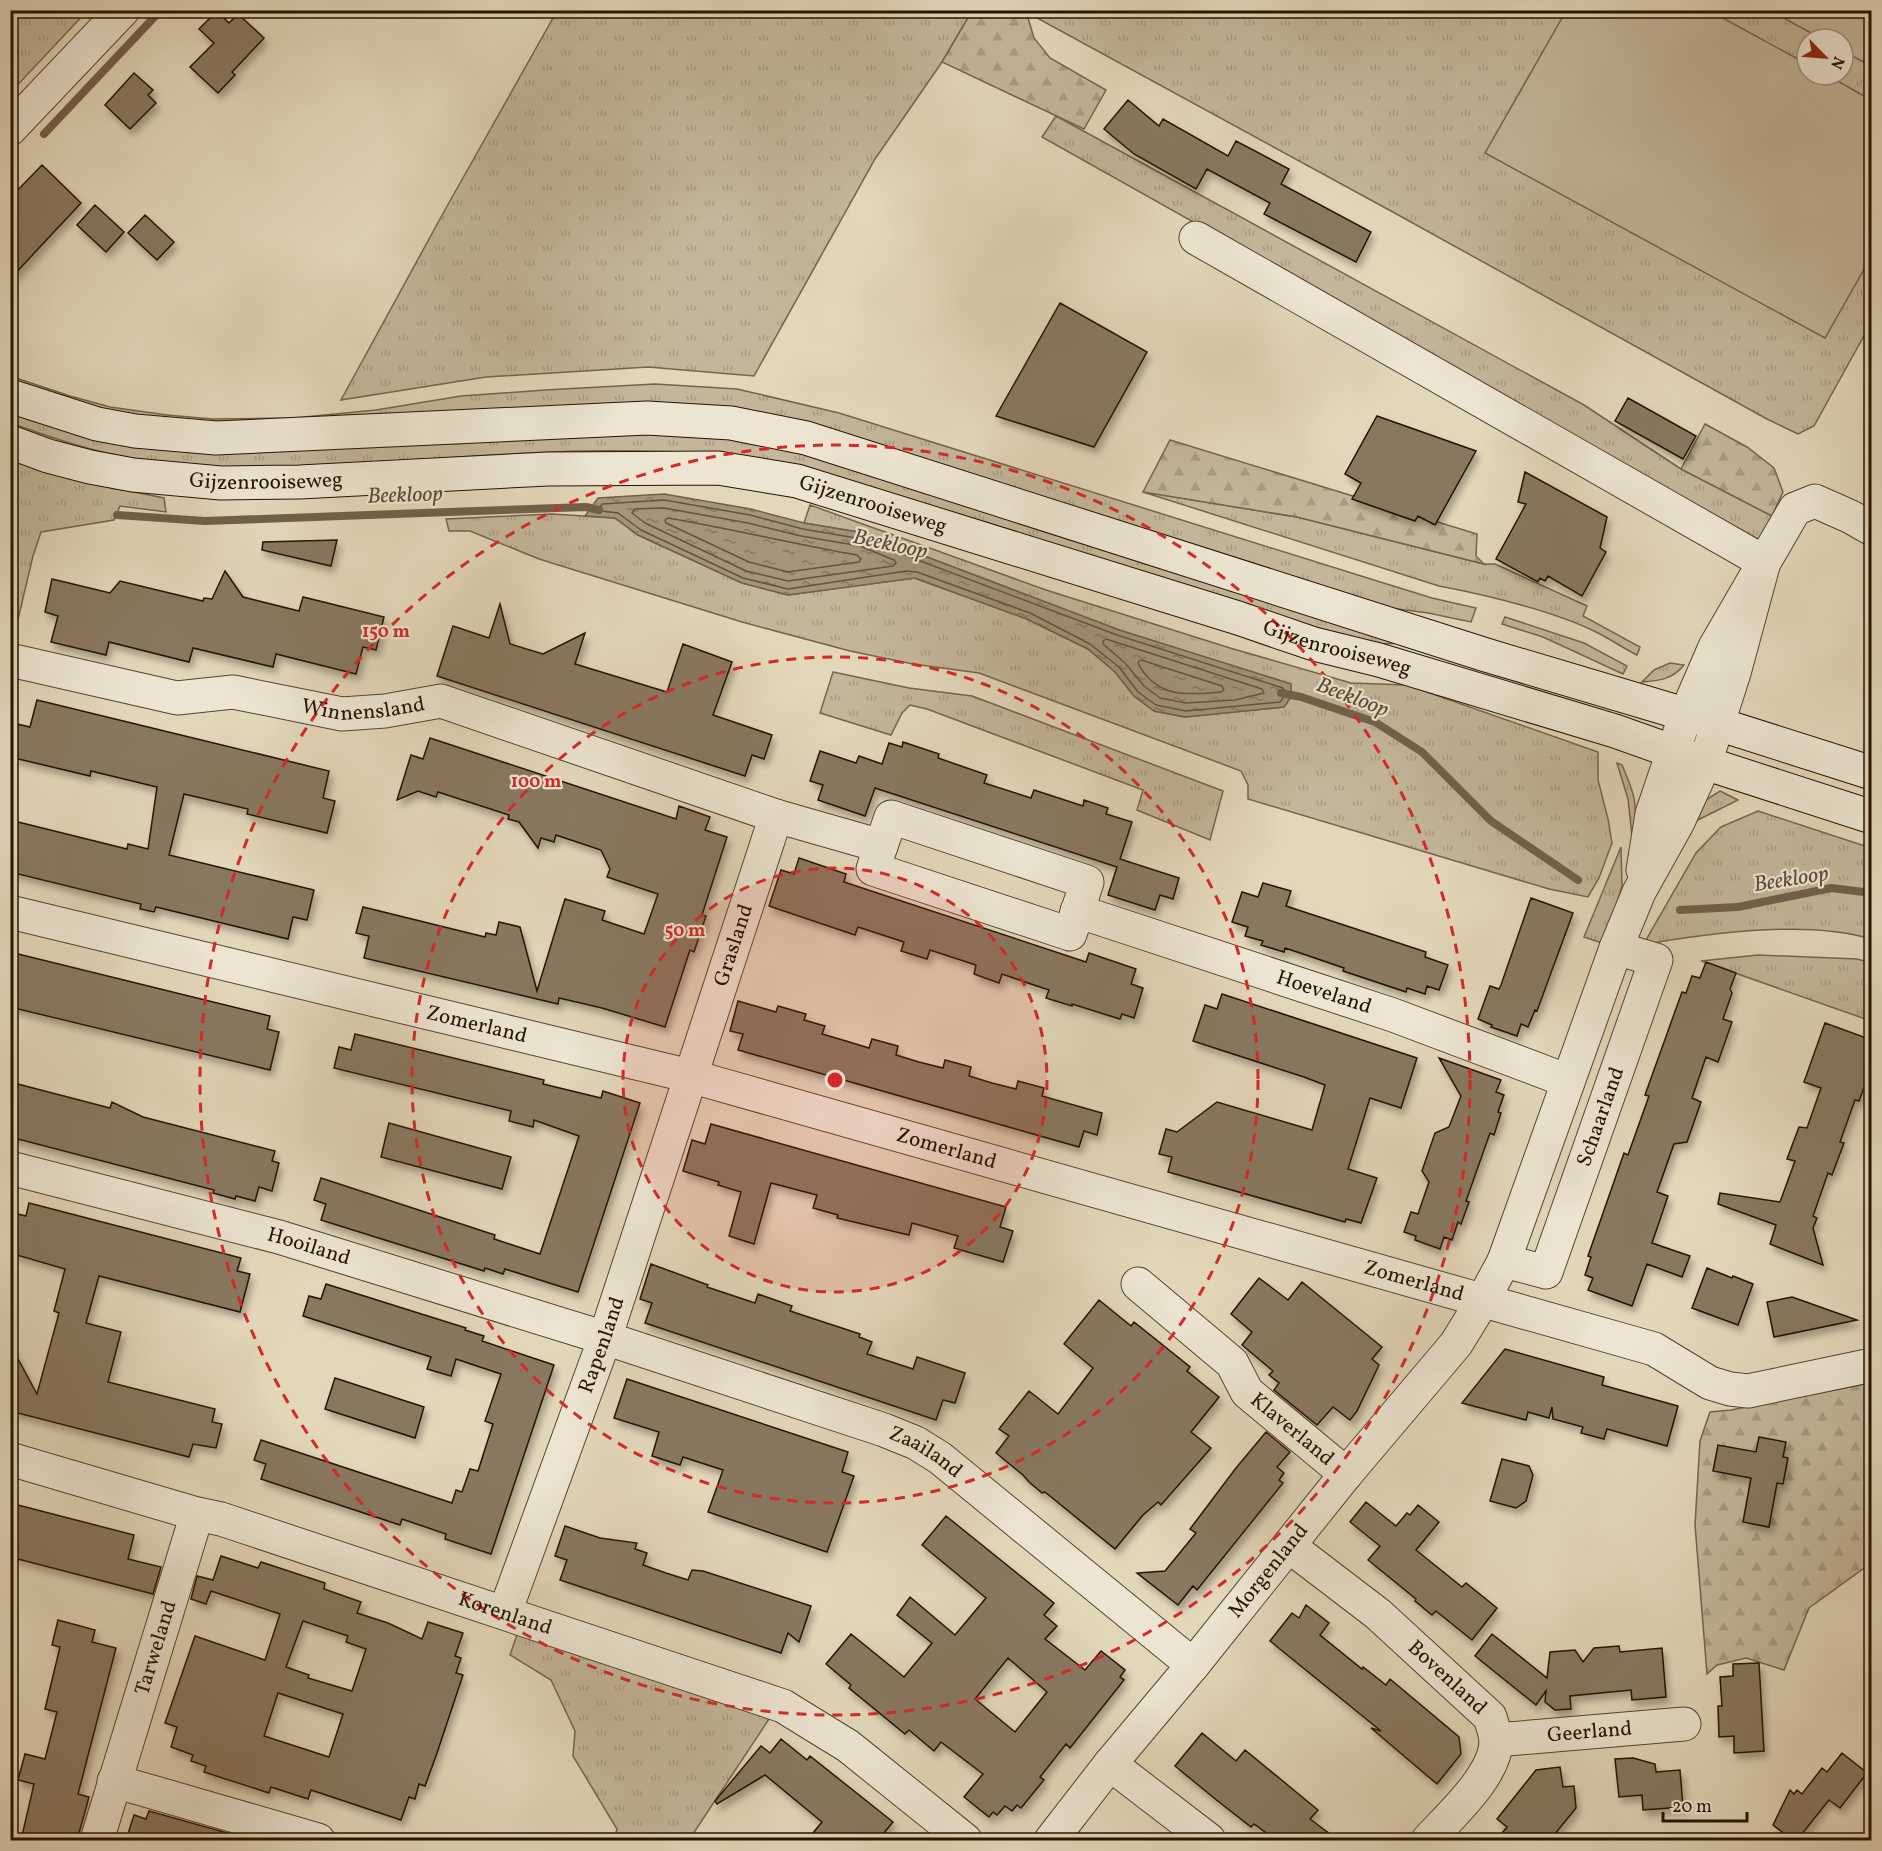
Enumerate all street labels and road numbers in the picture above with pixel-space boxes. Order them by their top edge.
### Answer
street label: Gijzenrooiseweg [188,465,343,498]
street label: Gijzenrooiseweg [795,468,951,541]
street label: Gijzenrooiseweg [1259,613,1415,683]
street label: Winnensland [299,690,427,729]
street label: Grasland [707,900,761,990]
street label: Hoeveland [1273,963,1375,1021]
street label: Zomerland [423,998,530,1051]
street label: Schaarland [1570,1063,1632,1171]
street label: Zomerland [893,1121,1000,1177]
street label: Hooiland [264,1220,354,1273]
street label: Zomerland [1361,1253,1468,1309]
street label: Rapenland [572,1293,632,1397]
street label: Klaverland [1244,1386,1340,1473]
street label: Zaailand [884,1419,969,1485]
street label: Morgenland [1222,1518,1315,1624]
street label: Korenland [455,1584,556,1643]
street label: Tarweland [128,1597,184,1699]
street label: Bovenland [1401,1634,1493,1722]
street label: Geerland [1546,1714,1633,1750]

